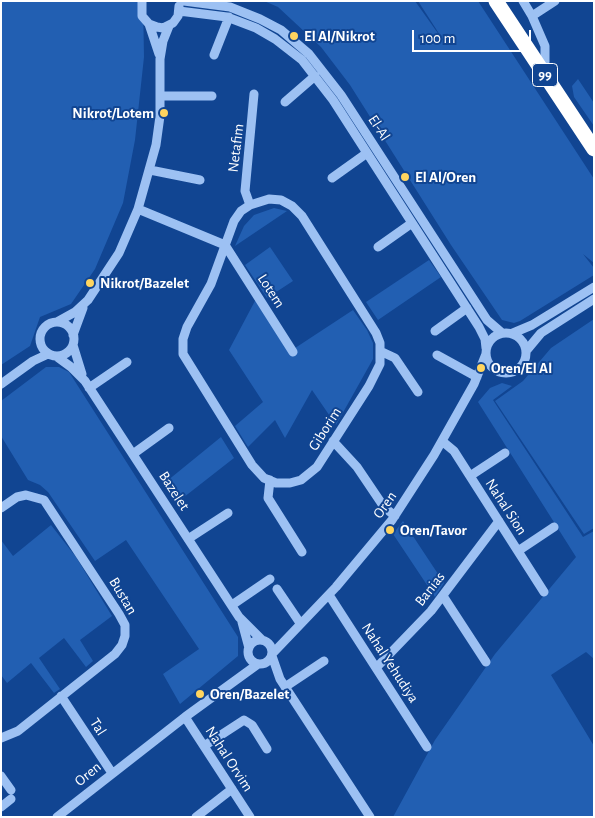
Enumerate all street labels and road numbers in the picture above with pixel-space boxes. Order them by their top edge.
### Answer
road number: 99 [532,64,558,86]
street label: El-Al [364,112,394,144]
street label: Netafim [224,123,248,173]
street label: Lotem [253,271,289,311]
street label: Giborim [305,404,345,454]
street label: Bazelet [155,468,193,514]
street label: Nahal Sion [481,475,531,539]
street label: Oren [369,488,401,522]
street label: Banias [411,568,449,610]
street label: Bustan [105,574,141,618]
street label: Nahal Yehudiya [358,620,422,706]
street label: Tal [86,715,110,739]
street label: Nahal Orvim [201,723,257,795]
street label: Oren [71,758,105,790]

